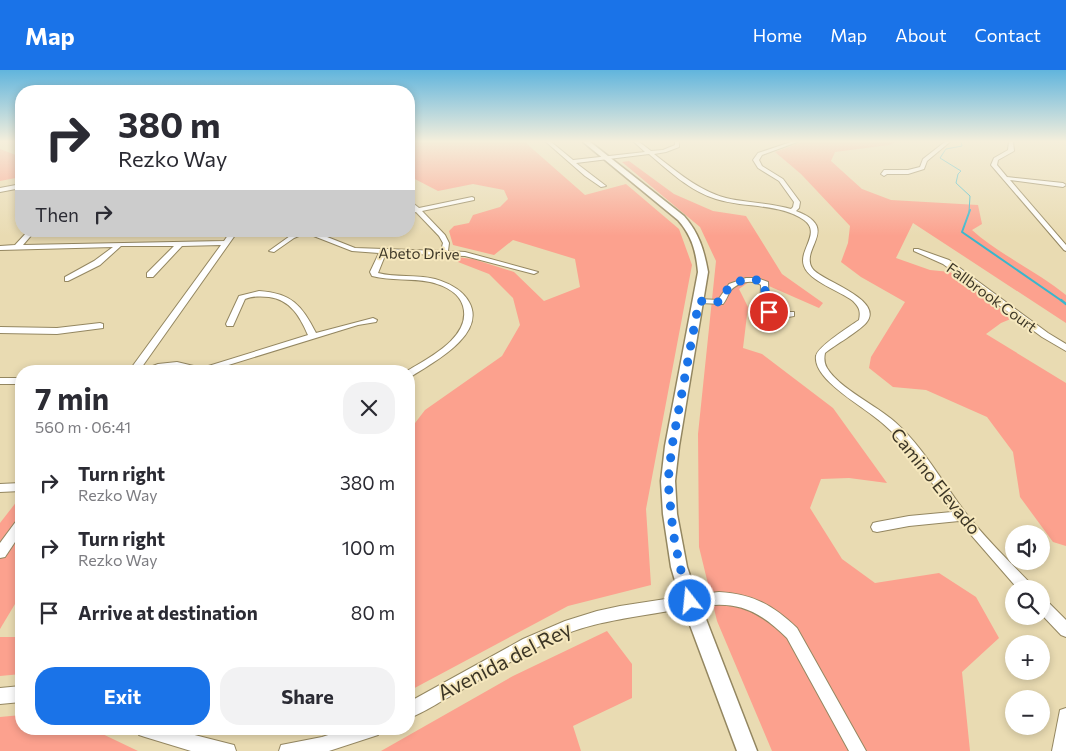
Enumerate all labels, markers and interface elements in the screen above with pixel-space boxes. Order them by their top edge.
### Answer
text: Map [25,21,75,50]
text: Home [753,24,802,46]
text: Map [830,24,867,46]
text: About [895,24,947,46]
text: Contact [975,24,1041,46]
text: 380 m [118,102,221,145]
icon: right [35,105,100,170]
text: Rezko Way [118,145,227,172]
icon: right [89,200,117,228]
text: Then [35,203,79,226]
street label: Abeto Drive [378,243,460,263]
street label: Fallbrook Court [943,258,1041,336]
pin [748,291,790,333]
icon: arrive [755,298,783,326]
text: 7 min [35,379,109,416]
button: close [343,382,395,434]
text: 560 m · 06:41 [35,417,131,436]
street label: Camino Elevado [886,423,986,539]
text: Turn right [78,462,165,485]
icon: right [35,469,63,497]
text: 380 m [340,471,395,494]
text: Rezko Way [78,485,157,504]
map controls [1005,525,1050,735]
button: sound [1005,525,1050,570]
text: Turn right [78,527,165,550]
icon: right [35,534,63,562]
text: 100 m [342,536,395,559]
text: Rezko Way [78,550,157,569]
position arrow [663,574,715,626]
button: search [1005,580,1050,625]
icon: arrive [35,599,63,627]
text: Arrive at destination [78,601,258,624]
text: 80 m [351,601,395,624]
street label: Avenida del Rey [433,615,575,705]
button: + [1005,635,1050,680]
button: Exit [35,667,210,725]
button: Share [220,667,395,725]
button: − [1005,690,1050,735]

